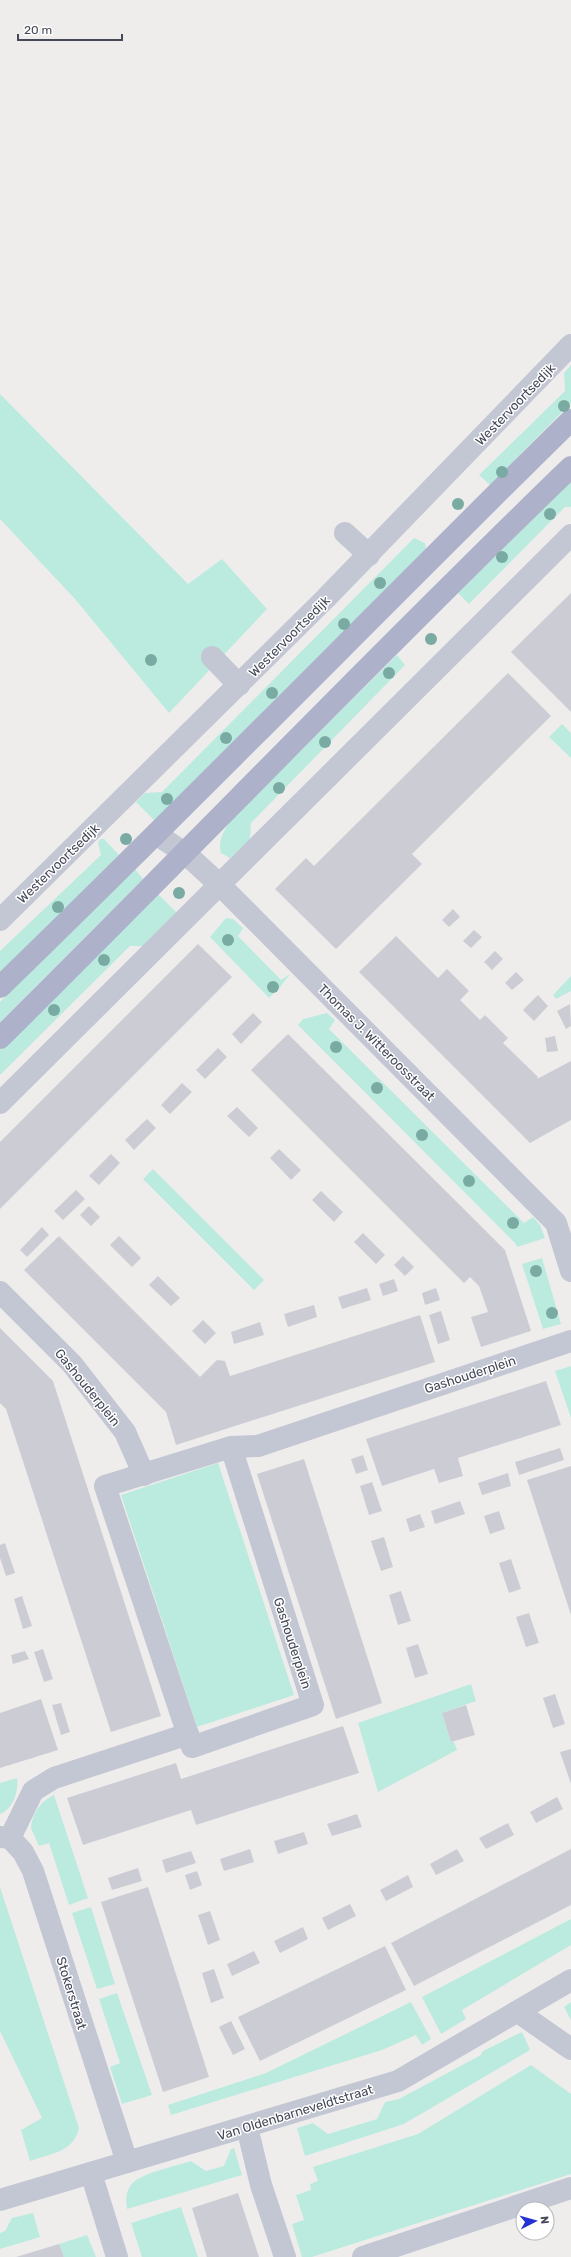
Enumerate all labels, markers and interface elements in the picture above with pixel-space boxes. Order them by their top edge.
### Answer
scale bar [18,16,122,42]
text: 20 m [24,23,52,37]
street label: Westervoortsedijk [472,360,558,448]
street label: Westervoortsedijk [246,593,333,680]
street label: Westervoortsedijk [14,820,103,906]
street label: Thomas J. Witteroosstraat [315,981,438,1104]
street label: Gashouderplein [52,1346,123,1429]
street label: Gashouderplein [423,1353,518,1396]
street label: Gashouderplein [271,1596,314,1691]
street label: Stokerstraat [53,1955,90,2031]
street label: Van Oldenbarneveldtstraat [216,2082,375,2143]
north arrow [515,2201,555,2241]
text: N [538,2215,551,2225]

